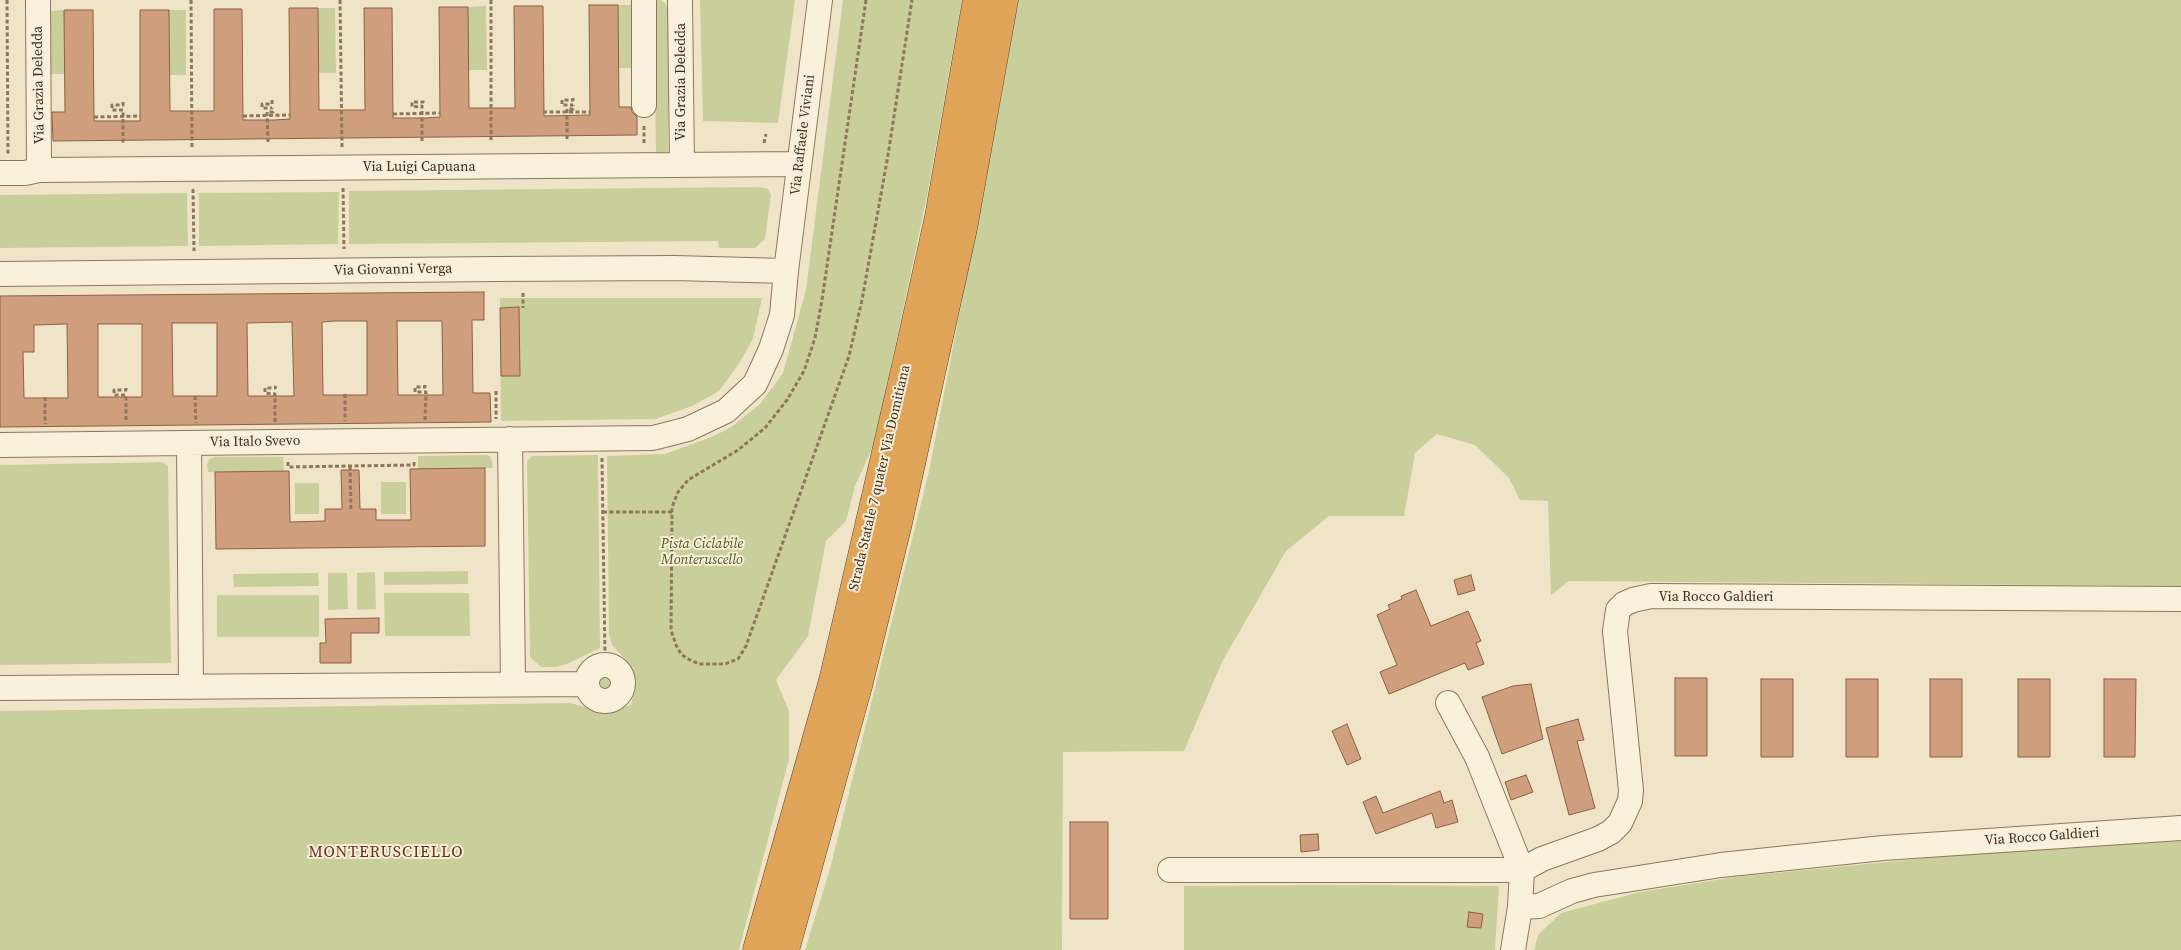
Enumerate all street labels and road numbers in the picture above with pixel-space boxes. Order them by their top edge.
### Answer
street label: Via Grazia Deledda [673,23,689,141]
street label: Via Grazia Deledda [30,26,48,144]
street label: Via Raffaele Viviani [787,74,819,196]
street label: Via Luigi Capuana [362,159,476,175]
street label: Via Giovanni Verga [333,261,453,279]
street label: Strada Statale 7 quater Via Domitiana [846,363,914,593]
street label: Via Italo Svevo [210,433,300,451]
street label: Via Rocco Galdieri [1658,589,1774,605]
street label: Via Rocco Galdieri [1984,825,2100,849]

